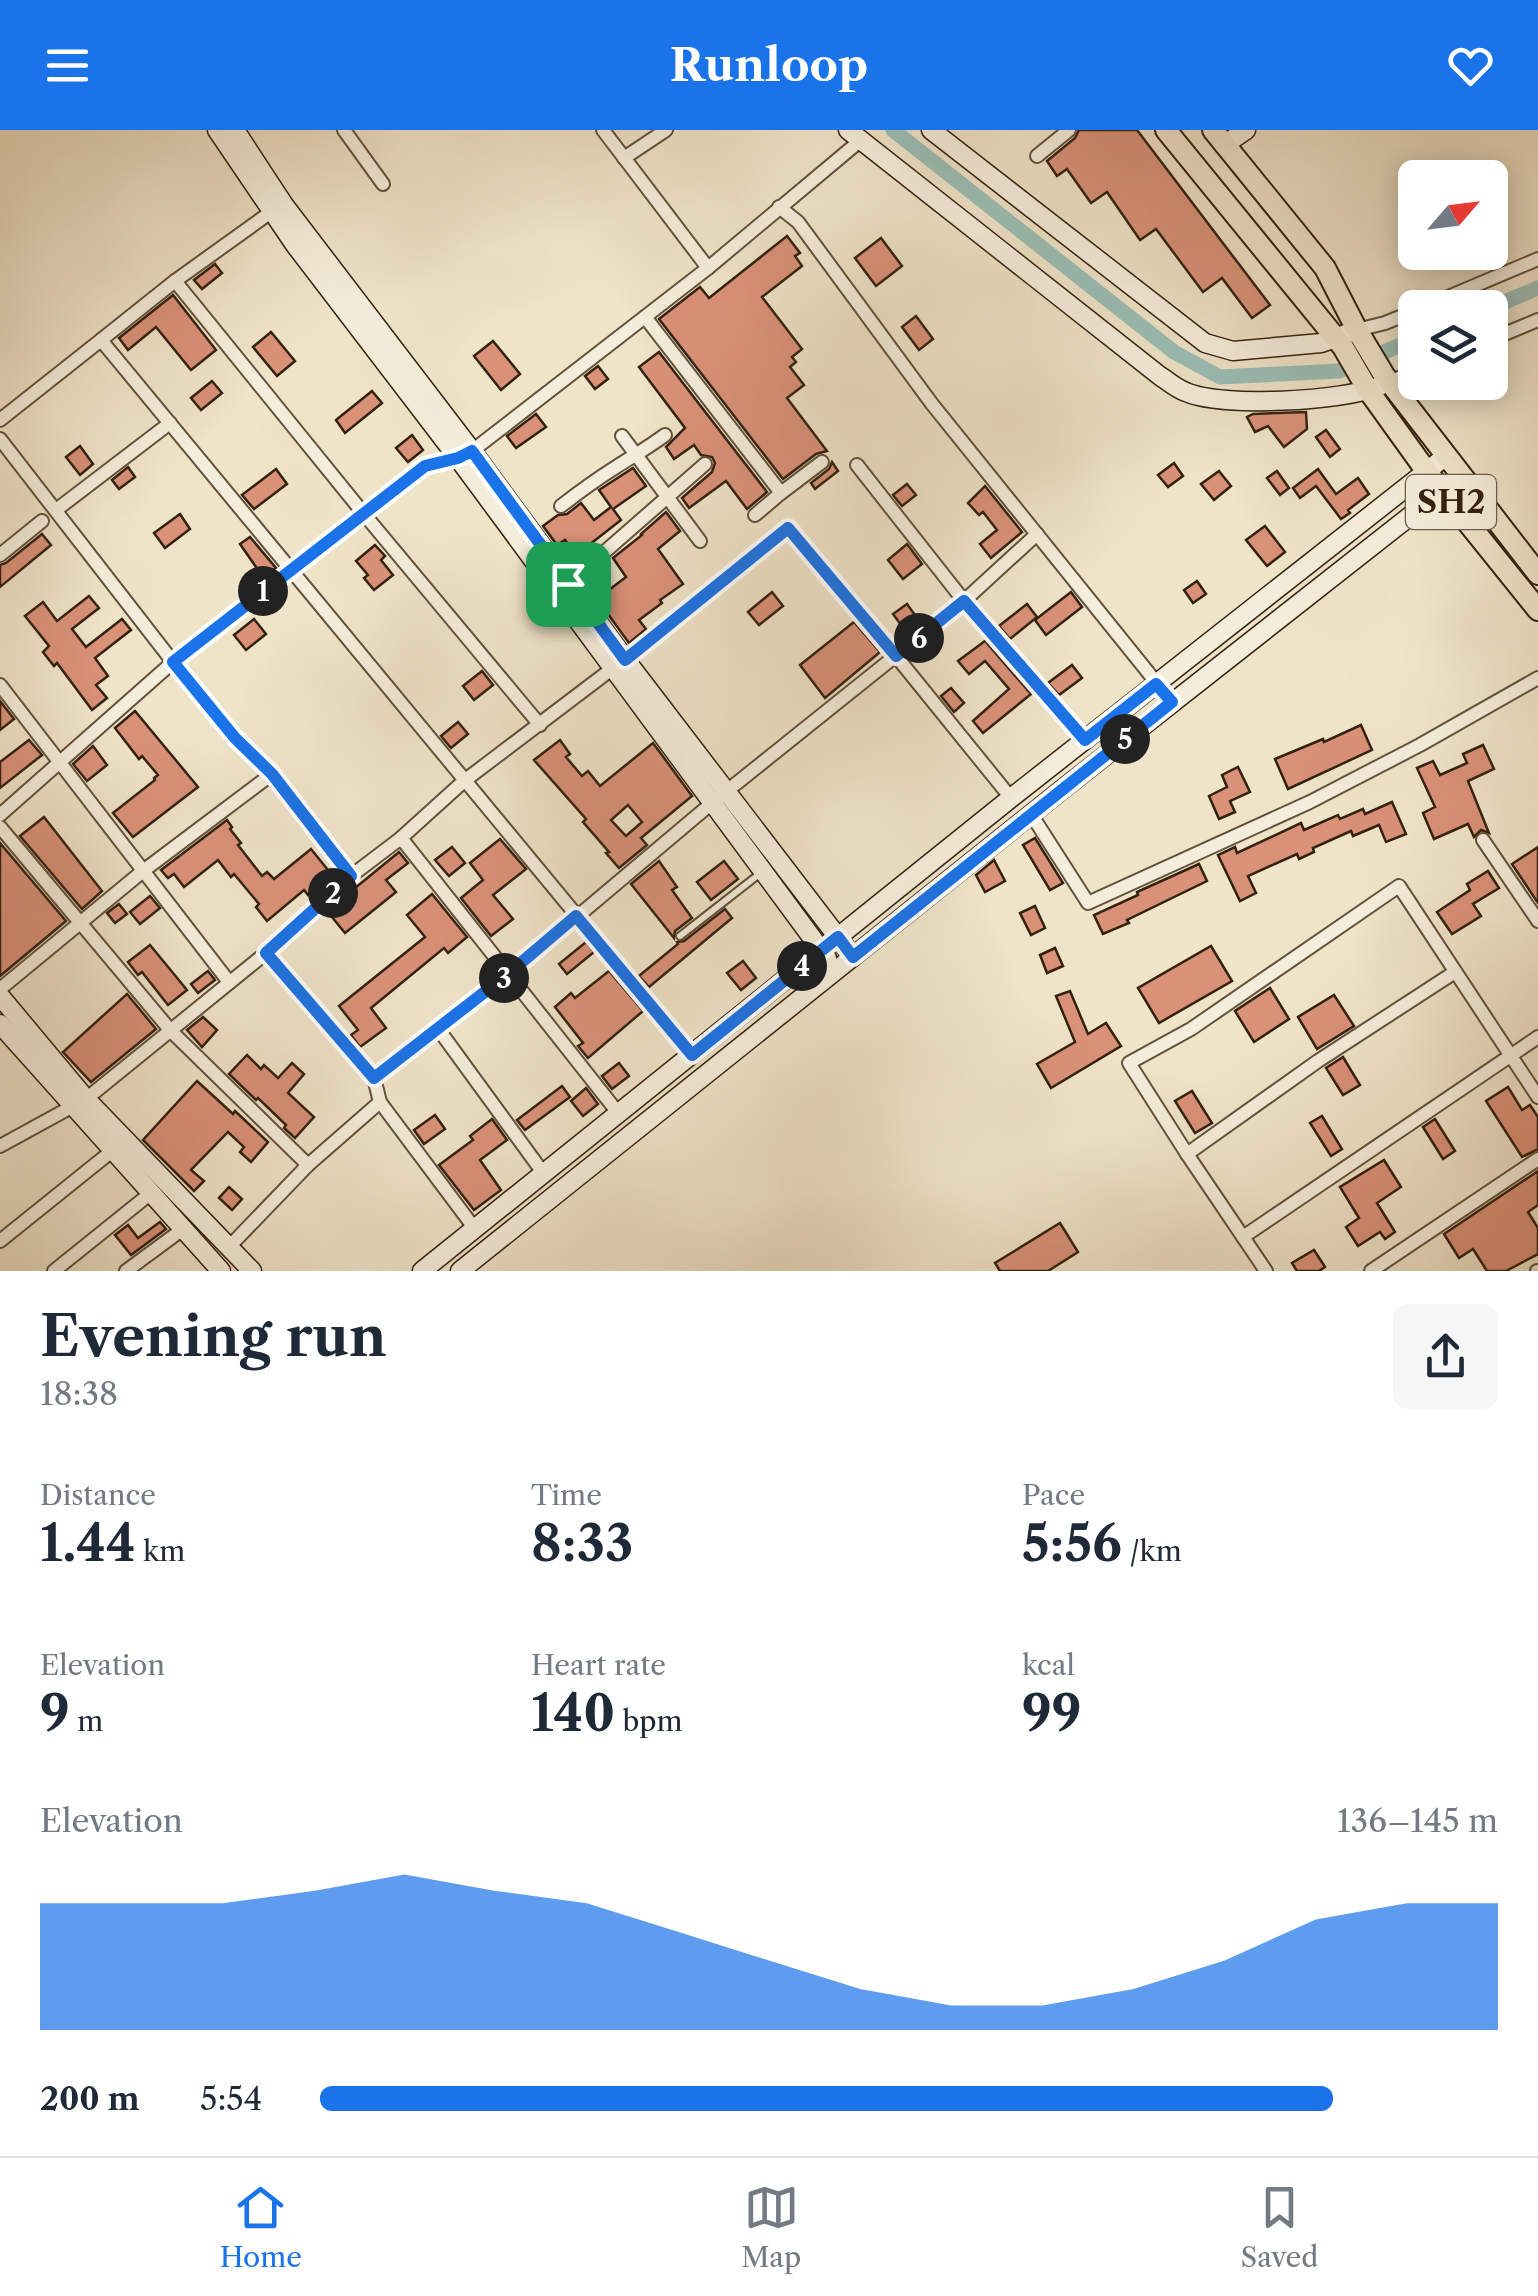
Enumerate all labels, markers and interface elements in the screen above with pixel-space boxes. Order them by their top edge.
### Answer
text: Runloop [670,37,868,93]
icon: menu [40,38,95,93]
icon: heart [1443,38,1498,93]
north arrow [1398,160,1508,270]
map controls [1398,160,1508,400]
button: layers [1398,290,1508,400]
road number: SH2 [1406,475,1496,529]
pin [526,542,611,627]
icon: arrive [541,557,596,612]
pin: 1 [238,566,288,616]
text: 1 [257,574,269,608]
pin: 6 [894,613,944,663]
text: 6 [911,621,927,655]
pin: 5 [1100,714,1150,764]
text: 5 [1117,722,1133,756]
pin: 2 [308,868,358,918]
text: 2 [325,876,341,910]
pin: 4 [777,941,827,991]
text: 4 [794,949,810,983]
pin: 3 [479,953,529,1003]
text: 3 [496,961,512,995]
text: Evening run [40,1303,387,1370]
button: share [1393,1304,1498,1409]
text: 18:38 [40,1374,118,1413]
text: Distance [40,1478,156,1512]
text: Time [531,1478,602,1512]
text: Pace [1022,1478,1085,1512]
text: 1.44 [40,1512,136,1574]
text: 8:33 [531,1512,633,1574]
text: 5:56 [1022,1512,1122,1574]
text: km [136,1534,185,1568]
text: /km [1122,1534,1182,1568]
text: Elevation [40,1648,165,1682]
text: Heart rate [531,1648,666,1682]
text: kcal [1022,1648,1075,1682]
text: 9 [40,1682,70,1744]
text: 140 [531,1682,615,1744]
text: 99 [1022,1682,1082,1744]
text: m [70,1704,103,1738]
text: bpm [615,1704,683,1738]
text: Elevation [40,1801,183,1840]
text: 136–145 m [1337,1801,1498,1840]
text: 200 m [40,2079,140,2118]
text: 5:54 [200,2079,262,2118]
tab: Home [220,2180,302,2274]
tab: Map [741,2180,801,2274]
tab: Saved [1241,2180,1318,2274]

